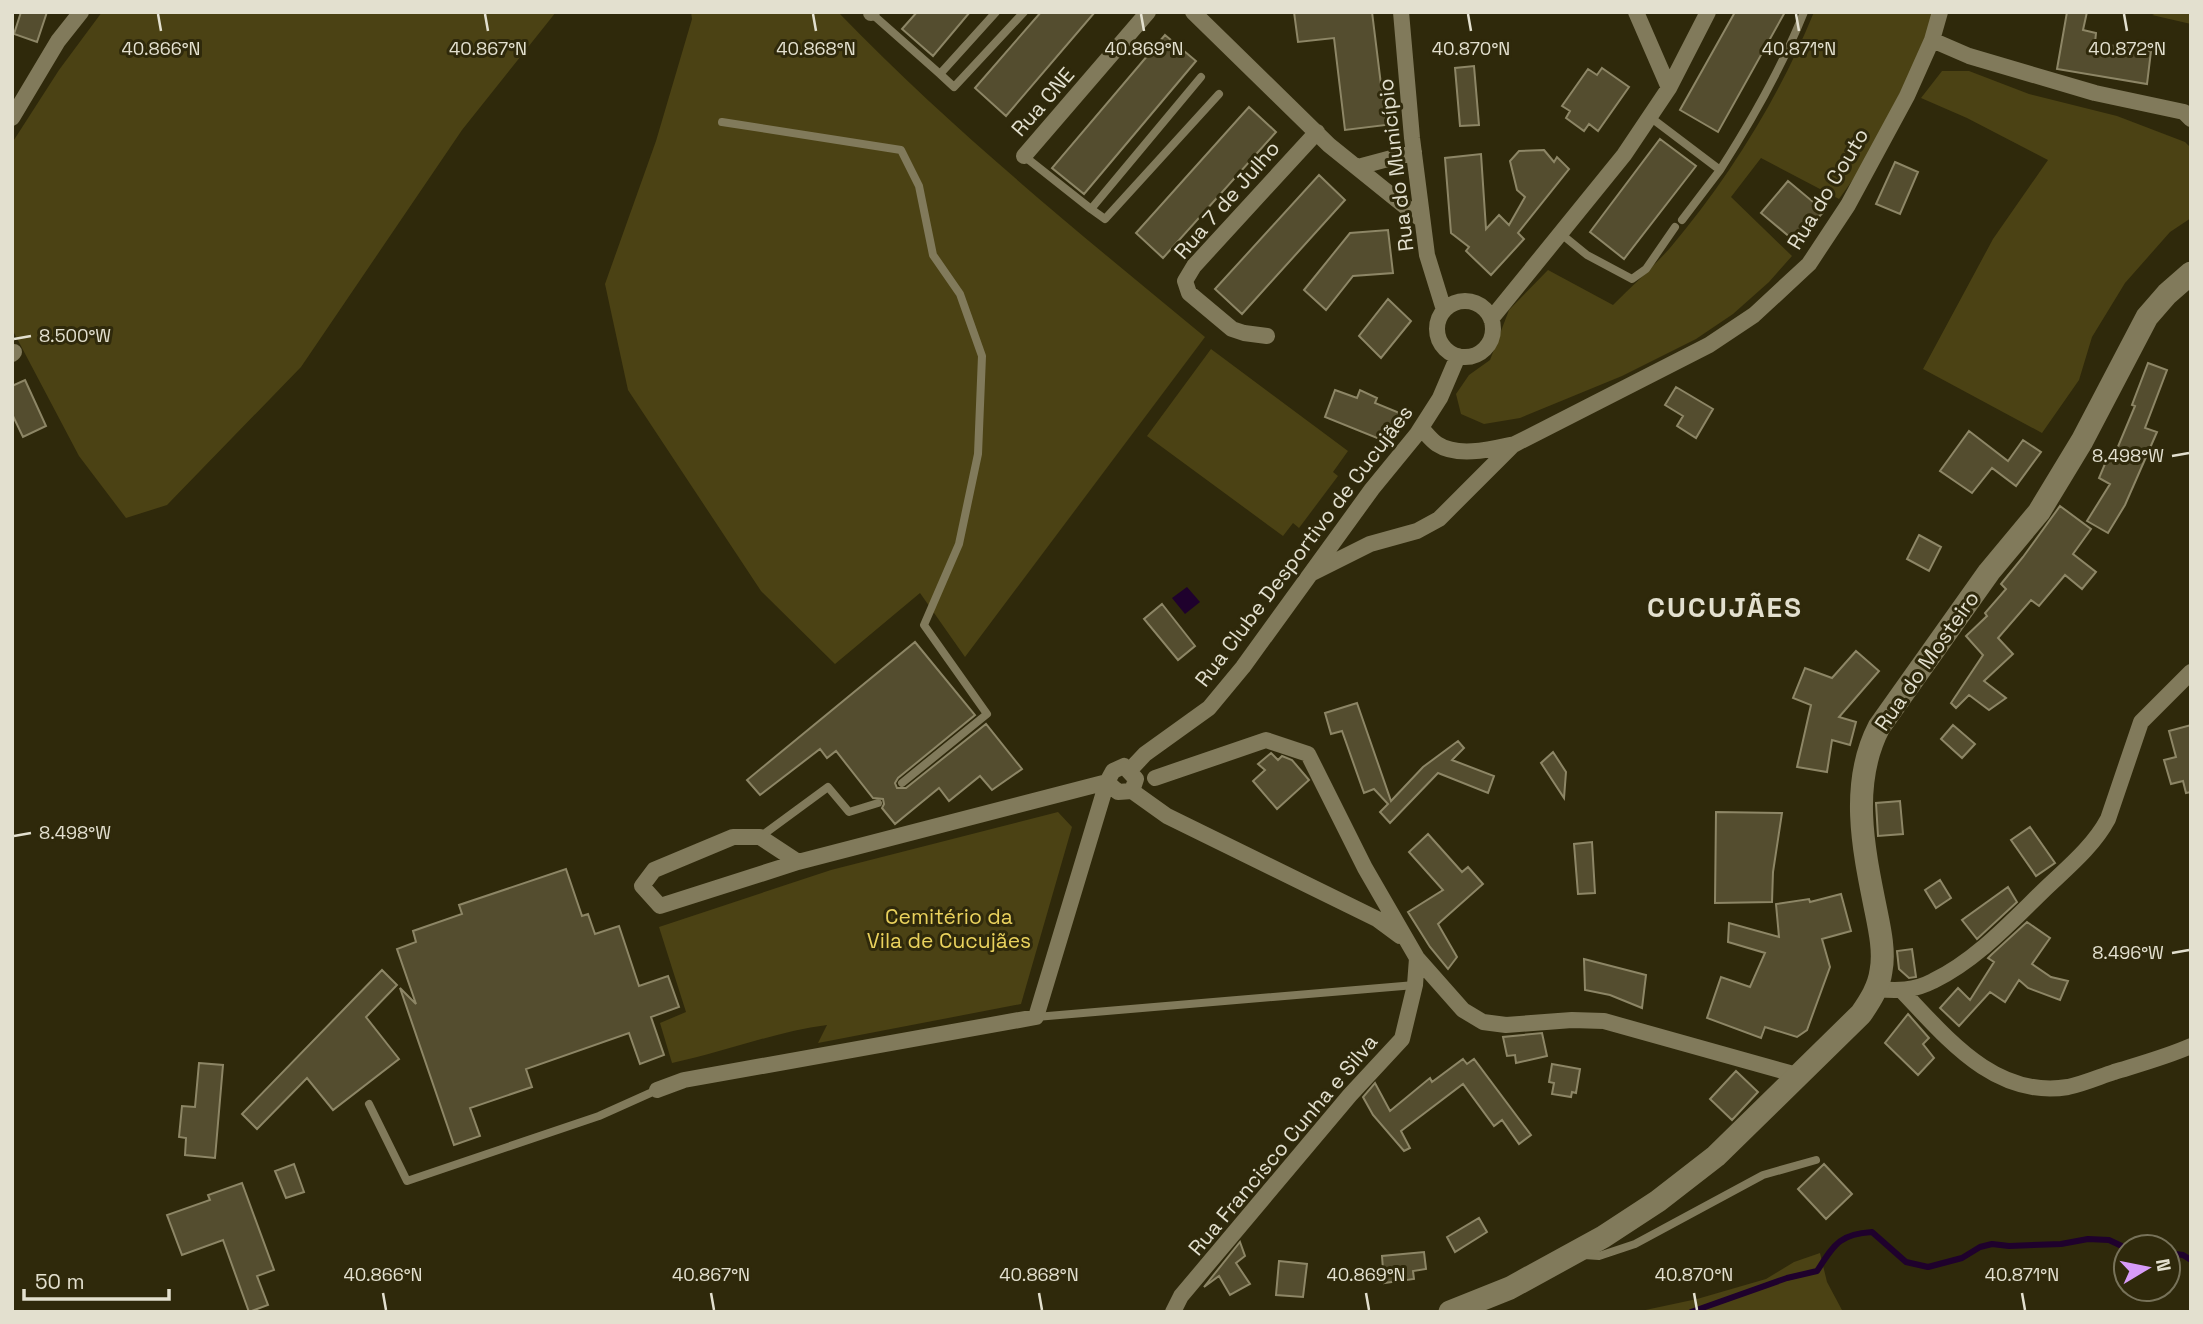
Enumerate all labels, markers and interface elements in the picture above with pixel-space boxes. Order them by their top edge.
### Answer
text: 40.866°N [121,37,201,60]
text: 40.867°N [449,37,527,60]
text: 40.868°N [776,37,856,60]
text: 40.869°N [1104,37,1184,60]
text: 40.870°N [1432,37,1510,60]
text: 40.871°N [1762,37,1836,60]
text: 40.872°N [2088,37,2166,60]
street label: Rua CNE [1005,62,1080,142]
street label: Rua do Município [1372,77,1419,253]
street label: Rua do Couto [1781,123,1874,254]
street label: Rua 7 de Julho [1168,135,1285,264]
text: 8.500°W [39,324,111,347]
street label: Rua Clube Desportivo de Cucujães [1189,399,1418,692]
text: 8.498°W [2092,444,2164,467]
street label: Rua do Mosteiro [1868,585,1985,736]
district label: CUCUJÃES [1647,589,1803,625]
text: 8.498°W [39,821,111,844]
park label: Cemitério da Vila de Cucujães [867,903,1031,954]
text: 8.496°W [2092,941,2164,964]
street label: Rua Francisco Cunha e Silva [1182,1028,1383,1261]
north arrow [2112,1233,2182,1303]
text: N [2150,1257,2177,1274]
scale bar [24,1258,170,1302]
text: 40.866°N [343,1263,423,1286]
text: 40.867°N [672,1263,750,1286]
text: 40.868°N [999,1263,1079,1286]
text: 40.869°N [1326,1263,1406,1286]
text: 40.870°N [1655,1263,1733,1286]
text: 40.871°N [1985,1263,2059,1286]
text: 50 m [35,1268,85,1295]

